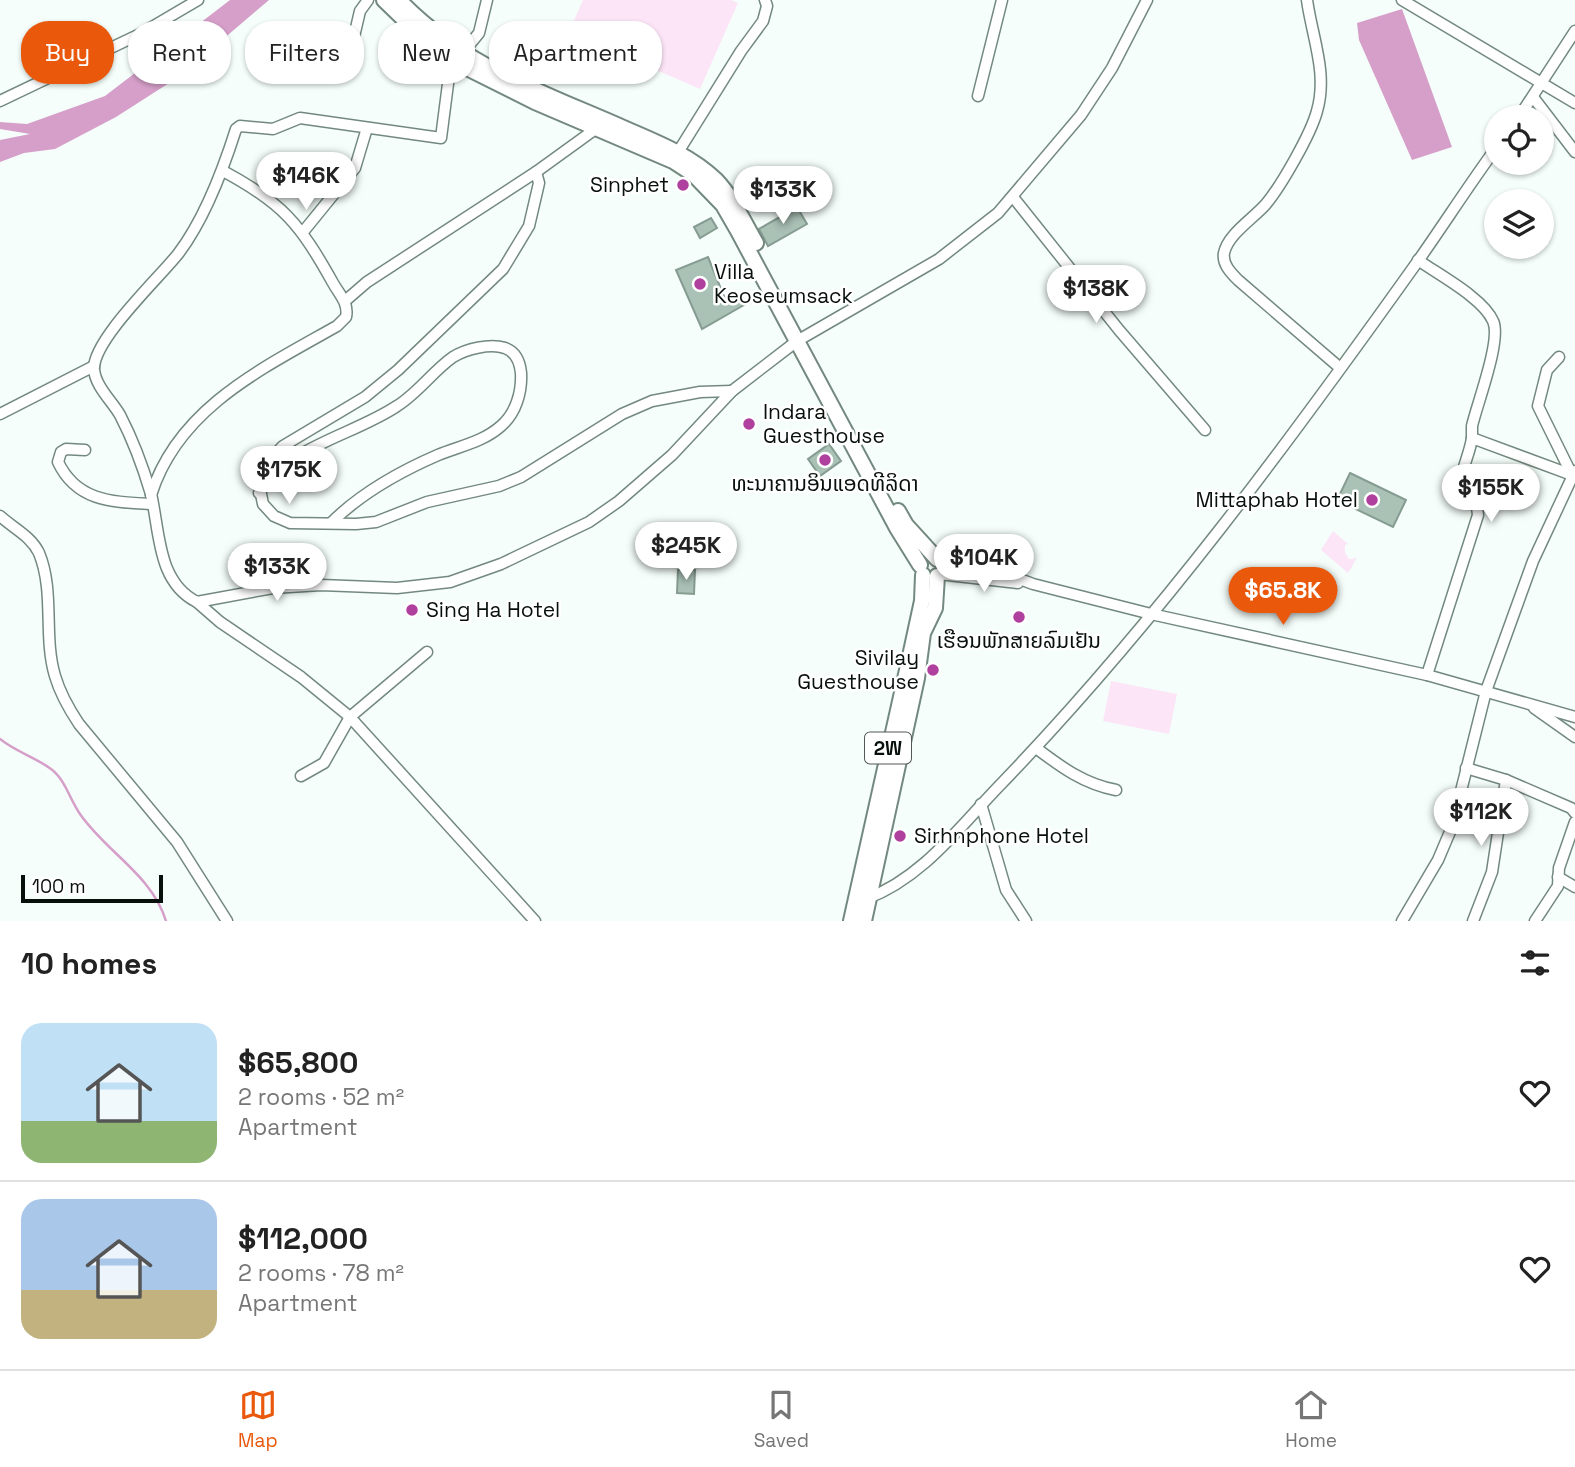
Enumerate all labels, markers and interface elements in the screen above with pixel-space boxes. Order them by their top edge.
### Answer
chip: Buy [21,21,114,84]
chip: Rent [128,21,231,84]
chip: Filters [245,21,364,84]
chip: New [378,21,475,84]
chip: Apartment [489,21,662,84]
map controls [1484,105,1554,259]
button: locate [1484,105,1554,175]
pin: $146K [257,152,355,212]
text: $146K [272,160,340,190]
pin: $133K [734,166,832,226]
place label: Sinphet [590,171,669,198]
text: $133K [750,174,816,204]
marker: Sinphet [675,177,691,193]
button: layers [1484,189,1554,259]
place label: Villa Keoseumsack [714,258,853,309]
pin: $138K [1047,266,1145,325]
text: $138K [1063,273,1129,303]
marker: Villa Keoseumsack [692,276,708,292]
place label: Indara Guesthouse [763,398,885,449]
marker: Indara Guesthouse [741,416,757,432]
pin: $175K [240,447,338,506]
marker: ທະນາຄານອິນແອດທີລິດາ [817,452,833,468]
text: $175K [256,454,322,484]
pin: $155K [1442,464,1540,524]
place label: ທະນາຄານອິນແອດທີລິດາ [731,470,919,497]
text: $155K [1458,472,1524,502]
place label: Mittaphab Hotel [1196,486,1358,513]
marker: Mittaphab Hotel [1364,492,1380,508]
pin: $245K [637,522,735,582]
text: $245K [651,530,721,560]
pin: $104K [935,534,1033,594]
text: $104K [950,542,1018,572]
pin: $133K [228,544,326,603]
text: $133K [244,551,310,581]
pin: $65.8K [1226,568,1340,627]
text: $65.8K [1244,575,1322,605]
place label: Sing Ha Hotel [426,596,560,623]
marker: Sing Ha Hotel [404,602,420,618]
marker: ເຮືອນພັກສາຍລົມເຢັນ [1011,609,1027,625]
place label: ເຮືອນພັກສາຍລົມເຢັນ [937,627,1101,654]
place label: Sivilay Guesthouse [797,644,919,695]
marker: Sivilay Guesthouse [925,662,941,678]
road number: 2W [865,733,911,764]
pin: $112K [1432,788,1530,848]
text: $112K [1450,796,1512,826]
place label: Sirhnphone Hotel [914,822,1089,849]
marker: Sirhnphone Hotel [892,828,908,844]
scale bar [21,872,163,904]
text: 100 m [32,874,86,899]
text: 10 homes [21,944,157,983]
icon: filters [1516,944,1554,982]
text: $65,800 [238,1043,358,1082]
icon: home [77,1051,161,1135]
icon: heart [1516,1074,1554,1112]
text: 2 rooms · 52 m² [238,1082,404,1112]
text: Apartment [238,1112,358,1142]
text: $112,000 [238,1219,368,1258]
icon: home [77,1227,161,1311]
icon: heart [1516,1250,1554,1288]
text: 2 rooms · 78 m² [238,1258,404,1288]
text: Apartment [238,1288,358,1318]
tab: Map [238,1386,278,1453]
tab: Saved [754,1386,809,1453]
tab: Home [1285,1386,1337,1453]

